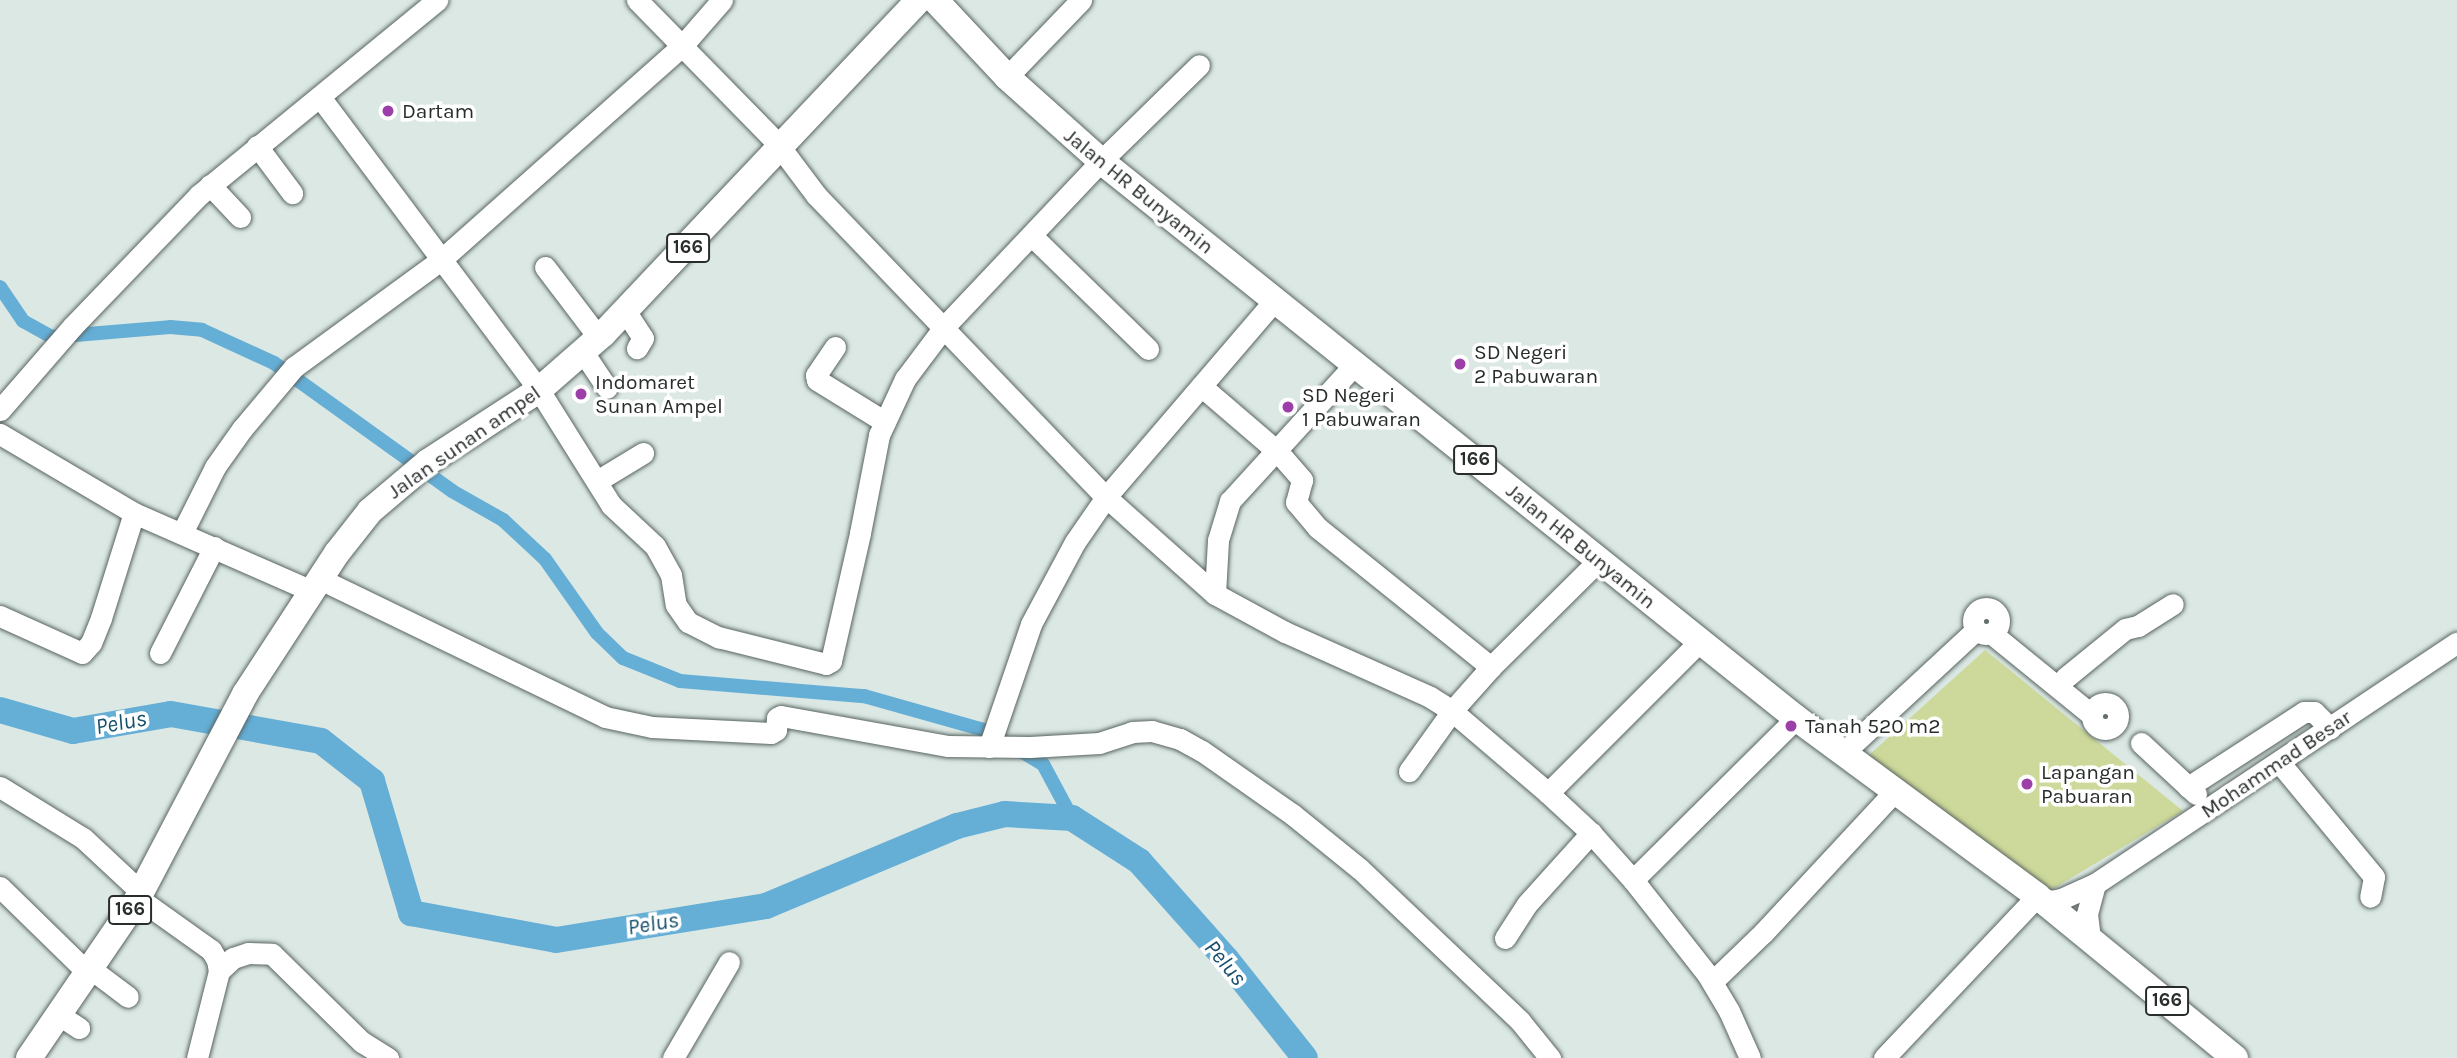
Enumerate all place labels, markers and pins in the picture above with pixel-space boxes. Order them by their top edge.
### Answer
place label: Dartam [402,98,474,124]
marker: Dartam [380,103,396,119]
place label: SD Negeri 2 Pabuwaran [1474,339,1598,389]
marker: SD Negeri 2 Pabuwaran [1452,356,1468,372]
place label: Indomaret Sunan Ampel [595,369,723,419]
place label: SD Negeri 1 Pabuwaran [1302,382,1421,432]
marker: Indomaret Sunan Ampel [573,386,589,402]
marker: SD Negeri 1 Pabuwaran [1280,399,1296,415]
place label: Tanah 520 m2 [1805,713,1940,739]
marker: Tanah 520 m2 [1783,718,1799,734]
place label: Lapangan Pabuaran [2041,759,2135,809]
marker: Lapangan Pabuaran [2019,776,2035,792]

